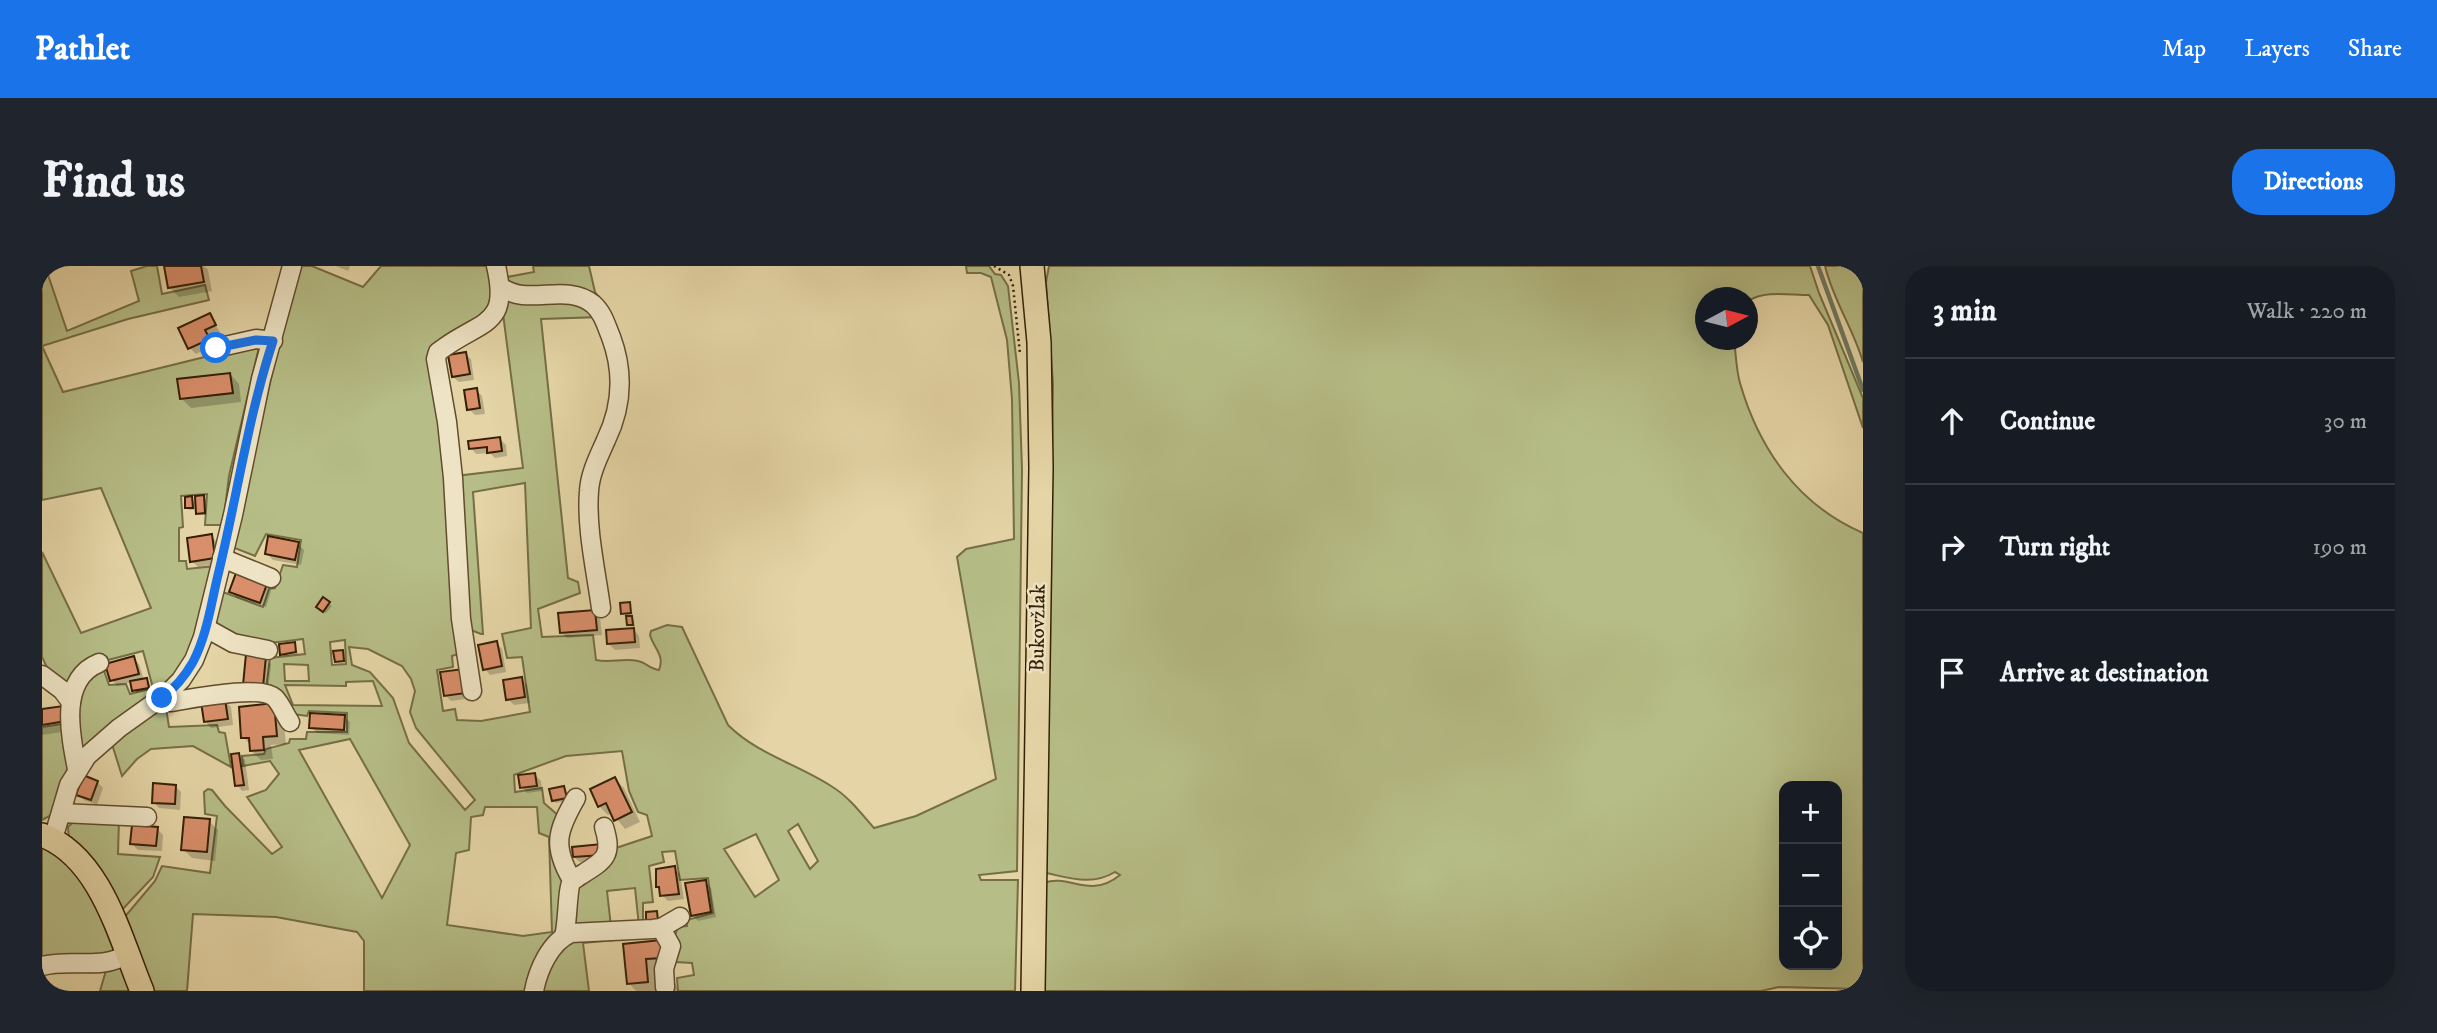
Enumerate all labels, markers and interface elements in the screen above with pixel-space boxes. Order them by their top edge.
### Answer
text: Pathlet [35,29,130,70]
text: Map [2162,34,2206,64]
text: Layers [2244,34,2310,64]
text: Share [2348,34,2402,64]
button: Directions [2232,149,2395,215]
text: Find us [42,151,185,213]
north arrow [1695,287,1758,350]
text: 3 min [1933,293,1997,330]
text: Walk · 220 m [2247,297,2367,326]
route start [200,332,231,363]
icon: ahead [1933,402,1971,440]
text: Continue [2000,405,2095,438]
text: 30 m [2324,407,2367,436]
icon: right [1933,528,1971,566]
text: Turn right [2000,531,2110,564]
text: 190 m [2313,533,2367,562]
street label: Bukovžlak [1024,583,1052,672]
icon: arrive [1933,654,1971,692]
text: Arrive at destination [2000,657,2209,690]
route end [146,682,177,713]
map controls [1779,781,1842,970]
button: + [1779,781,1842,844]
button: − [1779,844,1842,907]
button: locate [1779,907,1842,970]

